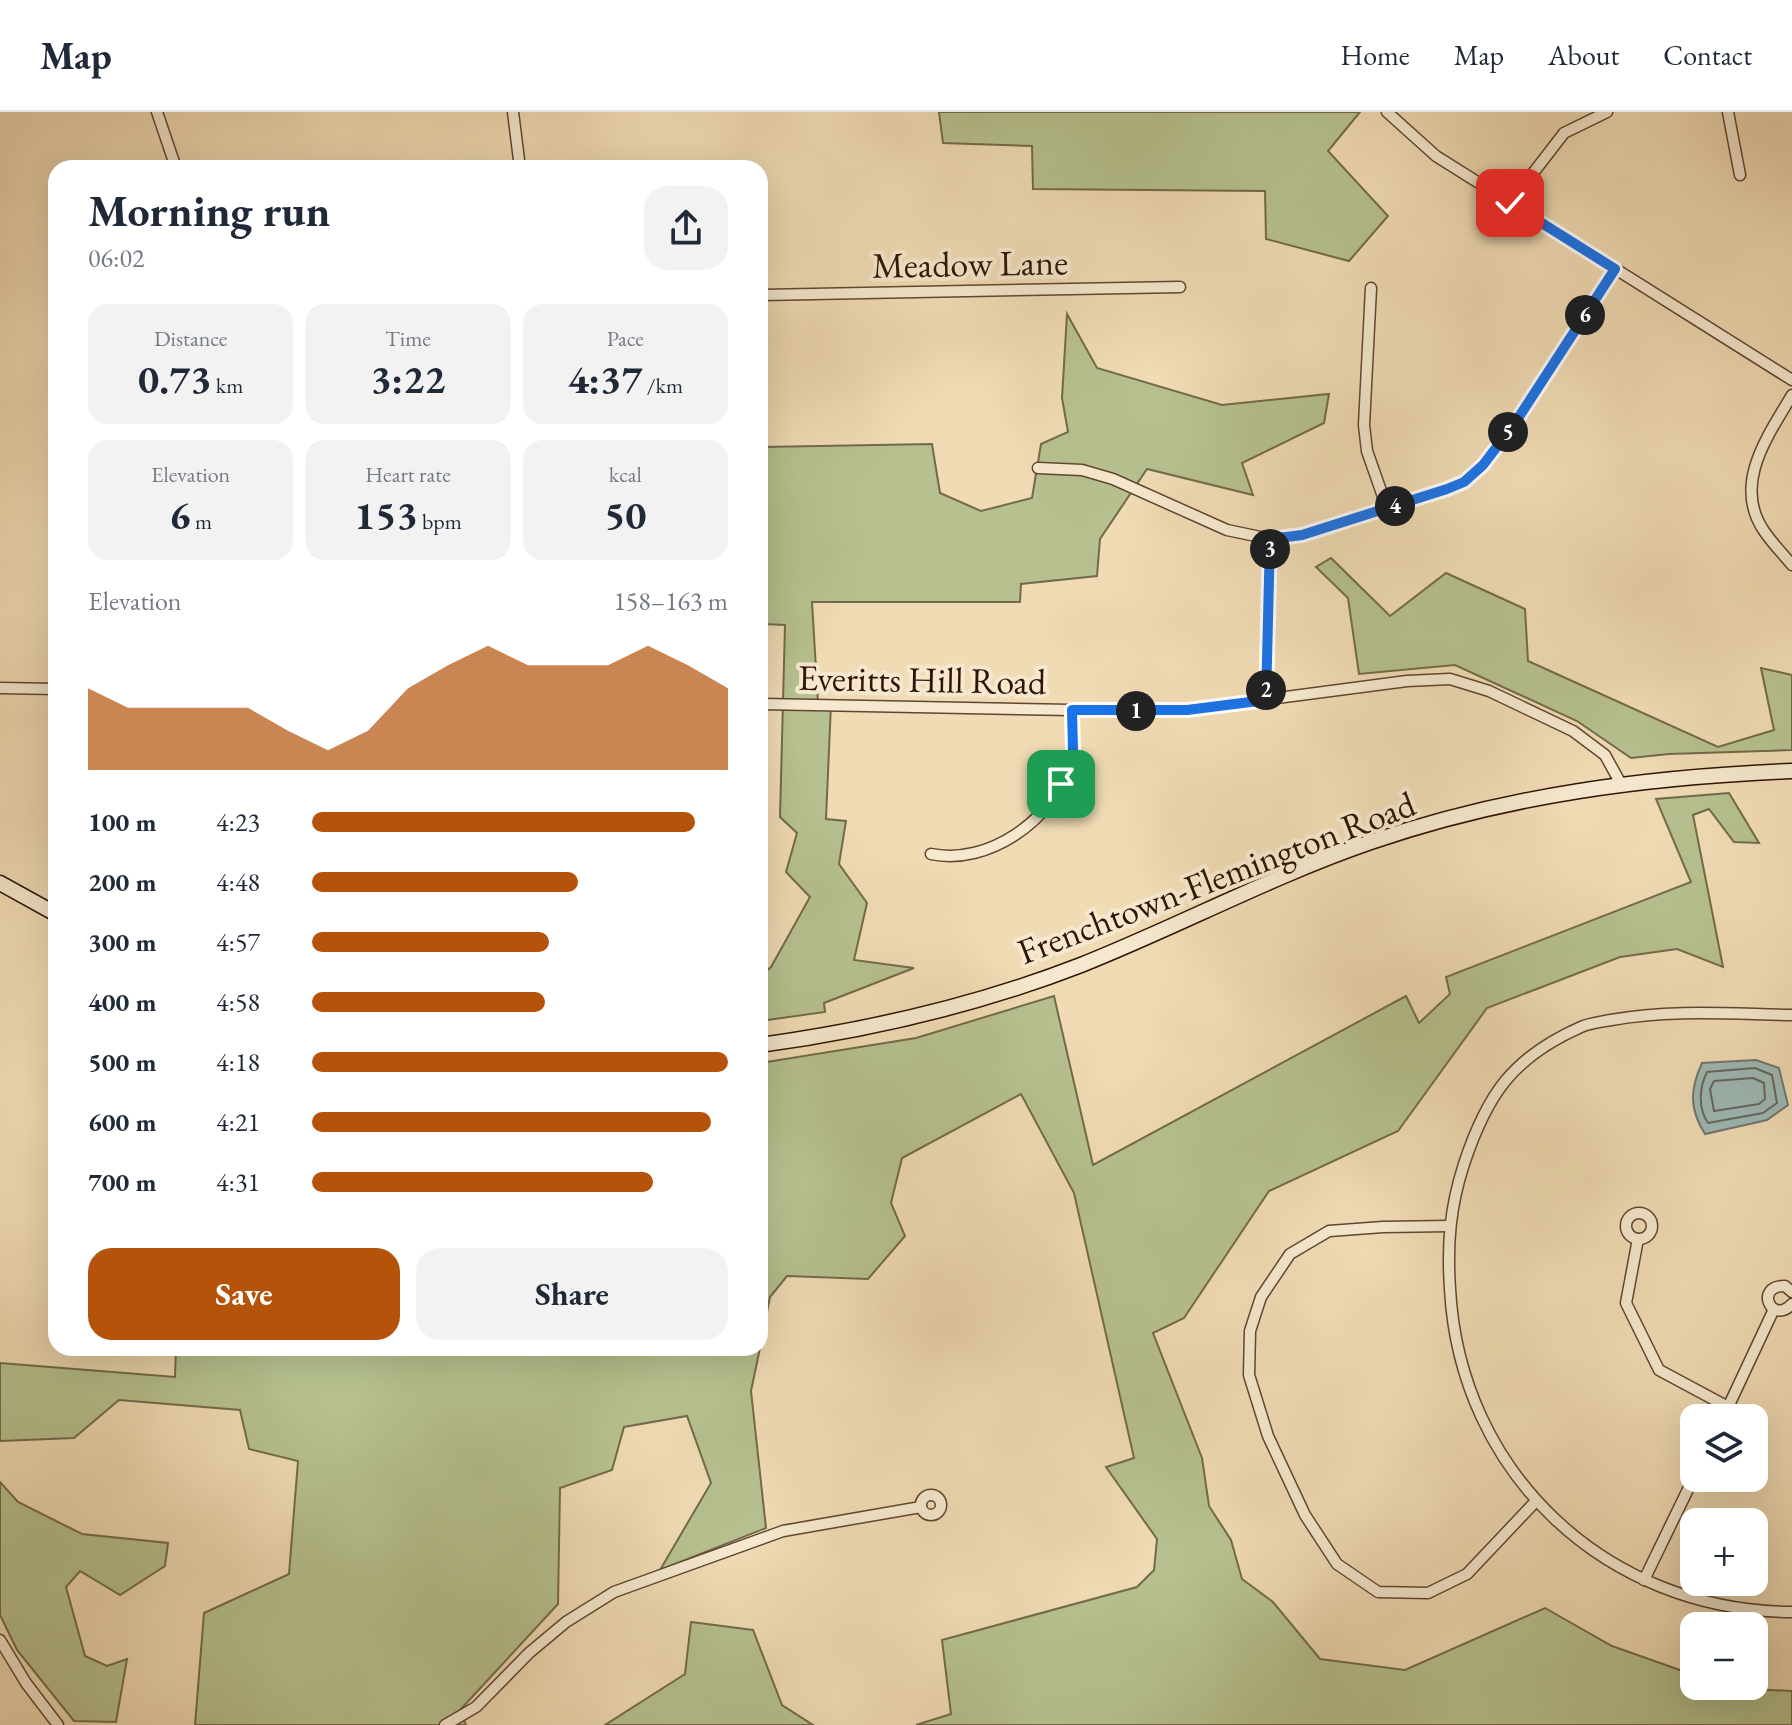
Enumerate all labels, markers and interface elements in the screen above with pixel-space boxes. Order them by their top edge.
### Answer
text: Map [40,31,112,80]
text: Home [1340,37,1410,73]
text: Map [1454,37,1504,73]
text: About [1548,37,1619,73]
text: Contact [1663,37,1752,73]
pin [1476,169,1544,237]
icon: check [1488,181,1532,225]
text: Morning run [88,182,330,239]
button: share [644,186,728,270]
street label: Meadow Lane [872,238,1068,289]
text: 06:02 [88,241,144,275]
pin: 6 [1565,295,1605,335]
text: 6 [1579,300,1591,329]
text: Distance [154,324,227,353]
text: Time [385,324,431,353]
text: Pace [607,324,644,353]
text: 0.73 [138,353,211,405]
text: 3:22 [371,353,445,405]
text: 4:37 [568,353,642,405]
text: km [211,371,243,400]
text: /km [642,371,683,400]
pin: 5 [1488,412,1528,452]
text: 5 [1502,417,1514,446]
text: Elevation [151,460,230,489]
text: Heart rate [365,460,451,489]
text: kcal [609,460,642,489]
pin: 4 [1375,486,1415,526]
text: 6 [169,489,190,541]
text: 153 [354,489,418,541]
text: 50 [604,489,646,541]
text: 4 [1389,491,1401,520]
text: m [190,507,212,536]
text: bpm [418,507,462,536]
pin: 3 [1250,529,1290,569]
text: 3 [1264,534,1276,563]
text: Elevation [88,584,182,618]
text: 158–163 m [613,584,728,618]
street label: Everitts Hill Road [797,654,1047,705]
pin: 2 [1246,670,1286,710]
text: 2 [1260,675,1272,704]
pin: 1 [1116,691,1156,731]
text: 1 [1130,696,1142,725]
pin [1027,750,1095,818]
icon: arrive [1039,762,1083,806]
street label: Frenchtown-Flemington Road [1011,780,1422,975]
text: 100 m [88,805,156,839]
text: 4:23 [216,805,260,839]
text: 200 m [88,865,156,899]
text: 4:48 [216,865,260,899]
text: 300 m [88,925,156,959]
text: 4:57 [216,925,260,959]
text: 400 m [88,985,156,1019]
text: 4:58 [216,985,260,1019]
text: 500 m [88,1045,156,1079]
text: 4:18 [216,1045,260,1079]
text: 600 m [88,1105,156,1139]
text: 4:21 [216,1105,260,1139]
text: 700 m [88,1165,156,1199]
text: 4:31 [216,1165,260,1199]
button: Save [88,1248,400,1340]
button: Share [416,1248,728,1340]
map controls [1680,1404,1768,1700]
button: layers [1680,1404,1768,1492]
button: + [1680,1508,1768,1596]
button: − [1680,1612,1768,1700]

